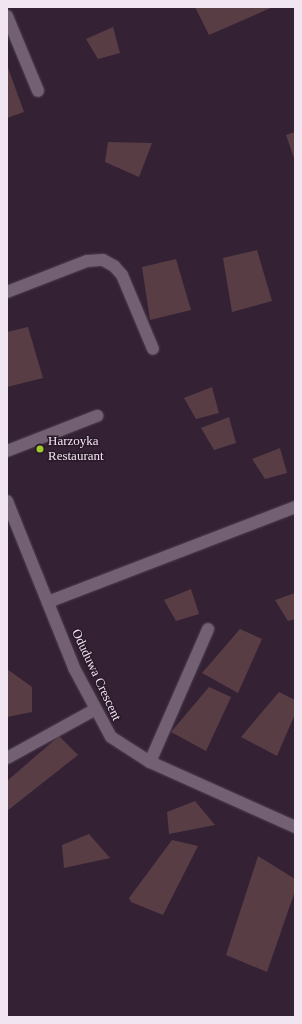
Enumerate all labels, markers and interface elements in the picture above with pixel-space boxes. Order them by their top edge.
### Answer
place label: Harzoyka Restaurant [48,434,104,465]
marker: Harzoyka Restaurant [35,444,45,454]
street label: Oduduwa Crescent [68,627,124,723]

